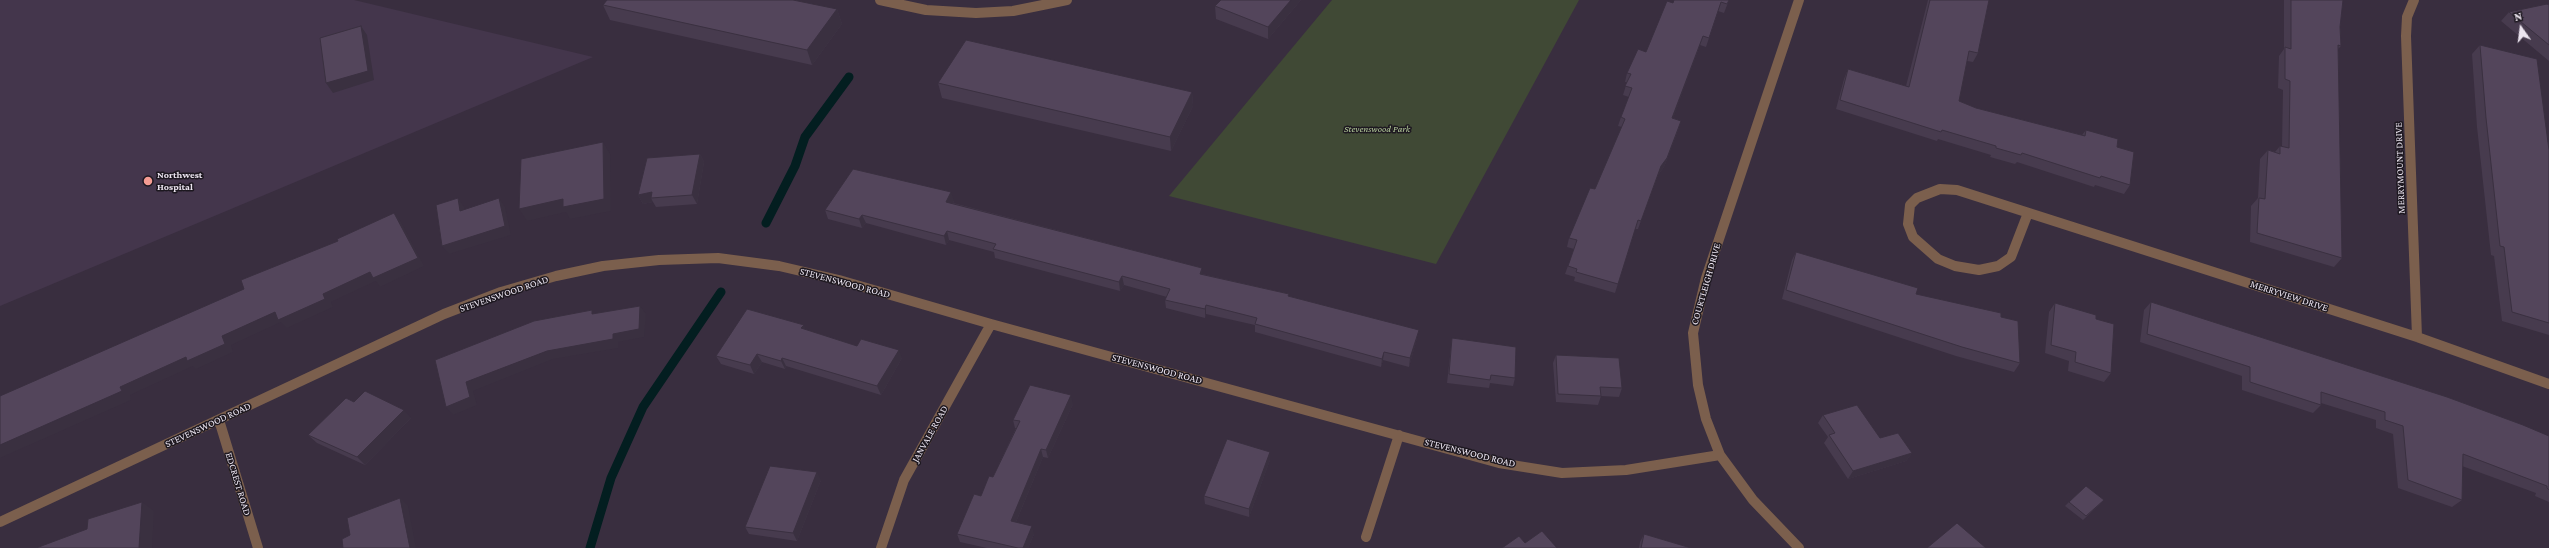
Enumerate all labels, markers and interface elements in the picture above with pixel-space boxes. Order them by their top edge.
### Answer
north arrow [2501,8,2541,48]
text: N [2513,10,2523,23]
street label: MERRYMOUNT DRIVE [2392,122,2408,214]
park label: Stevenswood Park [1344,123,1410,135]
place label: Northwest Hospital [157,169,202,192]
marker: Northwest Hospital [142,175,154,187]
street label: COURTLEIGH DRIVE [1689,242,1723,326]
street label: STEVENSWOOD ROAD [798,265,892,301]
street label: STEVENSWOOD ROAD [458,273,550,315]
street label: MERRYVIEW DRIVE [2249,278,2329,314]
street label: STEVENSWOOD ROAD [1110,351,1204,387]
street label: STEVENSWOOD ROAD [163,400,253,450]
street label: JANVALE ROAD [909,404,951,464]
street label: STEVENSWOOD ROAD [1423,436,1517,470]
street label: EDCREST ROAD [223,451,253,517]

